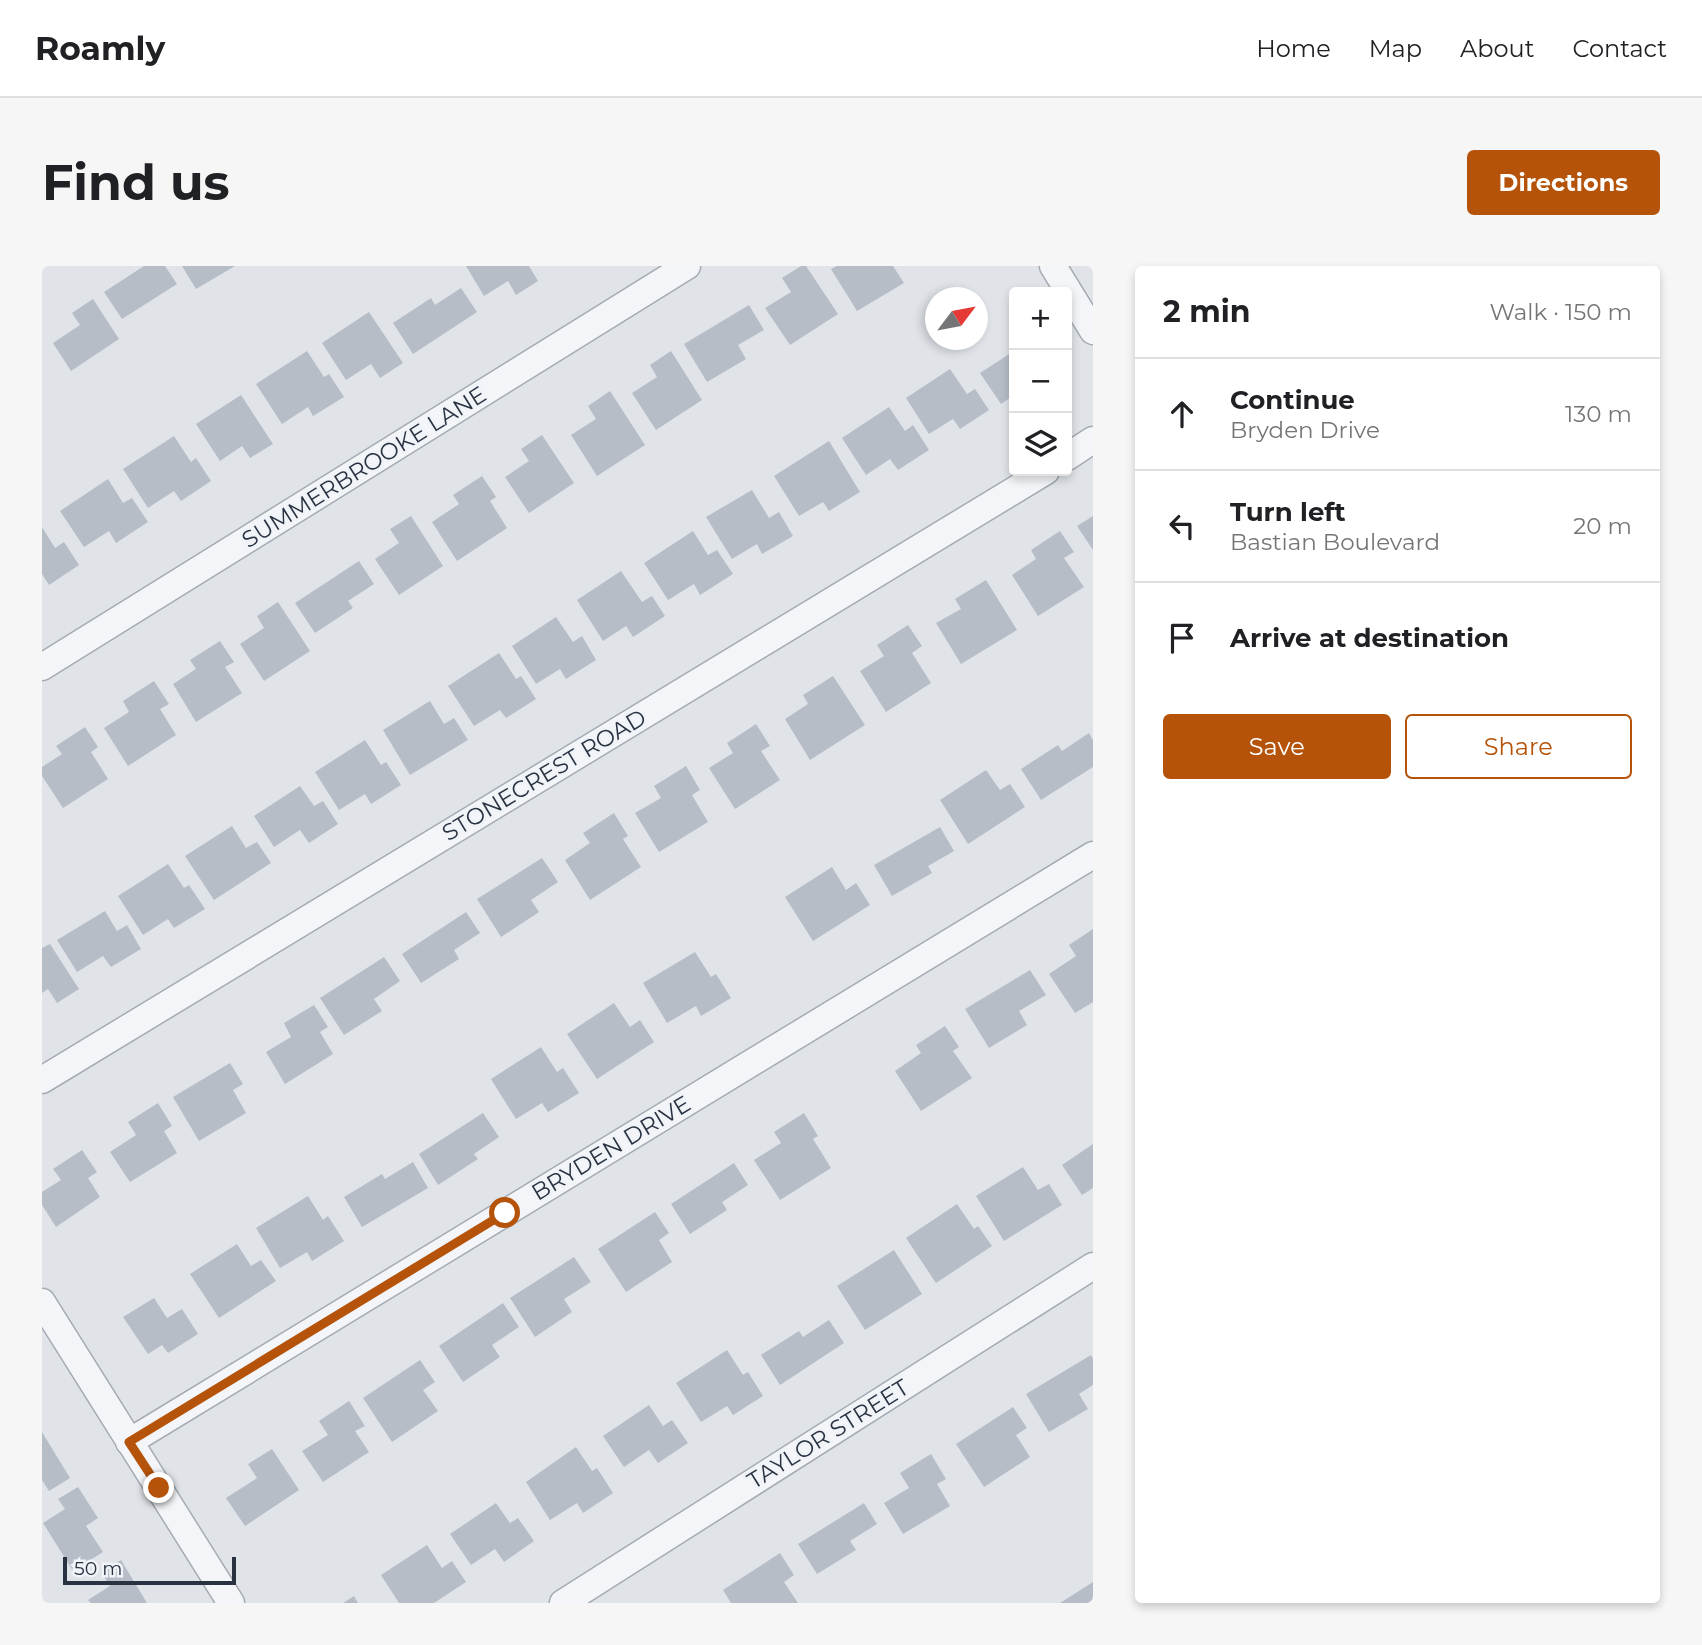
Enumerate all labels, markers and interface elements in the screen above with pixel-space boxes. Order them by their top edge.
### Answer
text: Roamly [35,28,165,68]
text: Home [1256,34,1331,63]
text: Map [1369,34,1422,63]
text: About [1460,34,1534,63]
text: Contact [1572,34,1667,63]
button: Directions [1467,150,1660,215]
text: Find us [42,153,230,212]
north arrow [925,287,988,350]
map controls [1009,287,1072,476]
button: + [1009,287,1072,350]
text: 2 min [1163,293,1250,330]
text: Walk · 150 m [1489,298,1632,326]
button: − [1009,350,1072,413]
street label: SUMMERBROOKE LANE [237,380,491,554]
text: Continue [1230,384,1355,416]
icon: ahead [1163,395,1201,433]
text: 130 m [1565,400,1632,428]
button: layers [1009,413,1072,476]
text: Bryden Drive [1230,416,1380,444]
text: Turn left [1230,496,1346,528]
icon: left [1163,507,1201,545]
text: 20 m [1573,512,1632,540]
text: Bastian Boulevard [1230,528,1440,556]
icon: arrive [1163,619,1201,657]
text: Arrive at destination [1230,622,1509,654]
street label: STONECREST ROAD [437,703,651,847]
button: Save [1163,714,1391,779]
button: Share [1405,714,1632,779]
street label: BRYDEN DRIVE [526,1090,696,1206]
route start [489,1197,520,1228]
street label: TAYLOR STREET [742,1373,915,1495]
route end [143,1472,174,1503]
scale bar [63,1554,236,1586]
text: 50 m [74,1557,122,1580]

